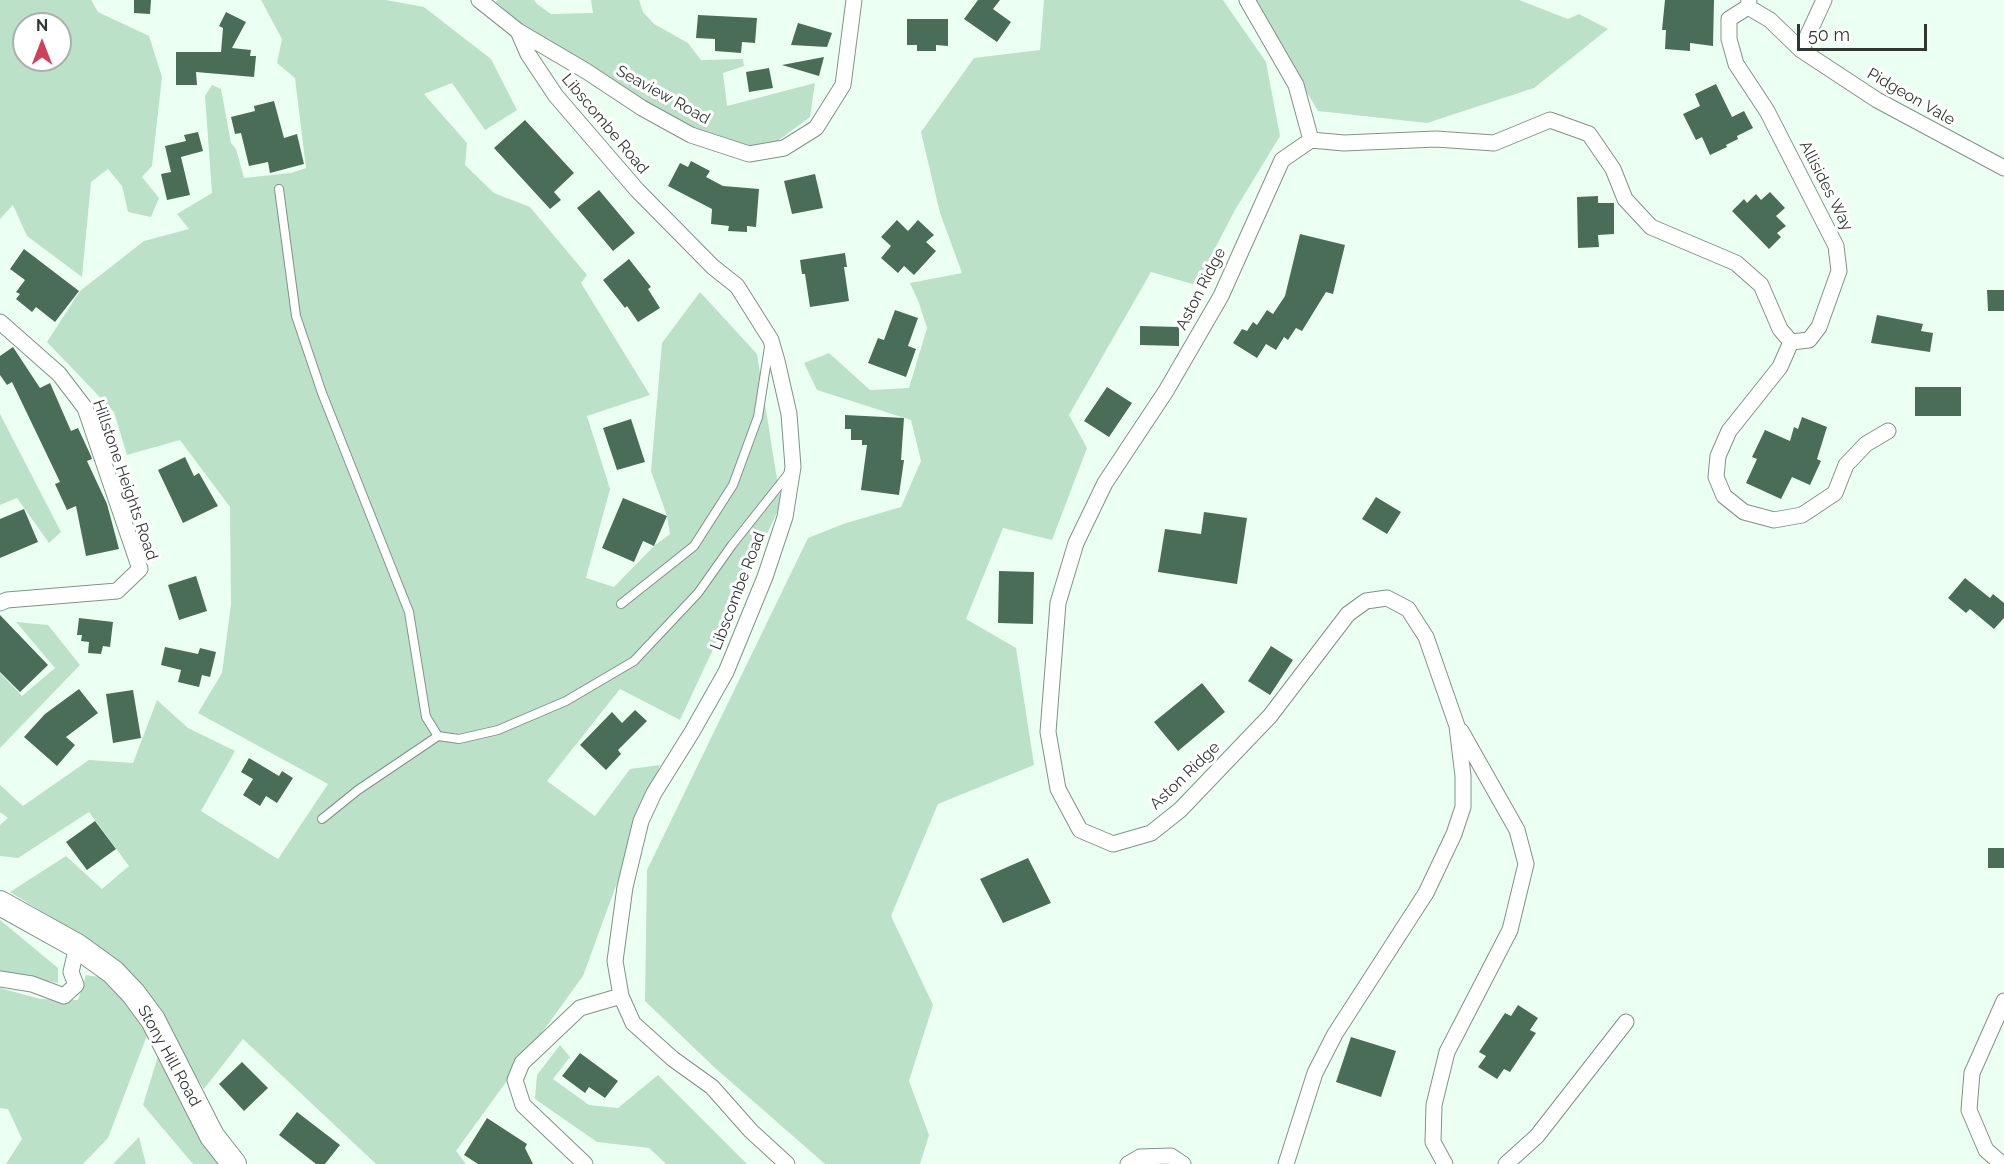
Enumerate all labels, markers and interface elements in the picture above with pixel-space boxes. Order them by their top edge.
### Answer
north arrow [12,12,72,72]
scale bar [1800,12,1930,50]
text: N [36,16,48,35]
text: 50 m [1808,24,1850,45]
street label: Seaview Road [613,61,713,129]
street label: Pidgeon Vale [1864,64,1958,130]
street label: Libscombe Road [557,70,653,178]
street label: Allisides Way [1795,138,1857,234]
street label: Aston Ridge [1172,245,1230,333]
street label: Hillstone Heights Road [88,397,162,563]
street label: Libscombe Road [707,529,769,653]
street label: Aston Ridge [1146,738,1224,814]
street label: Stony Hill Road [133,1002,205,1110]

